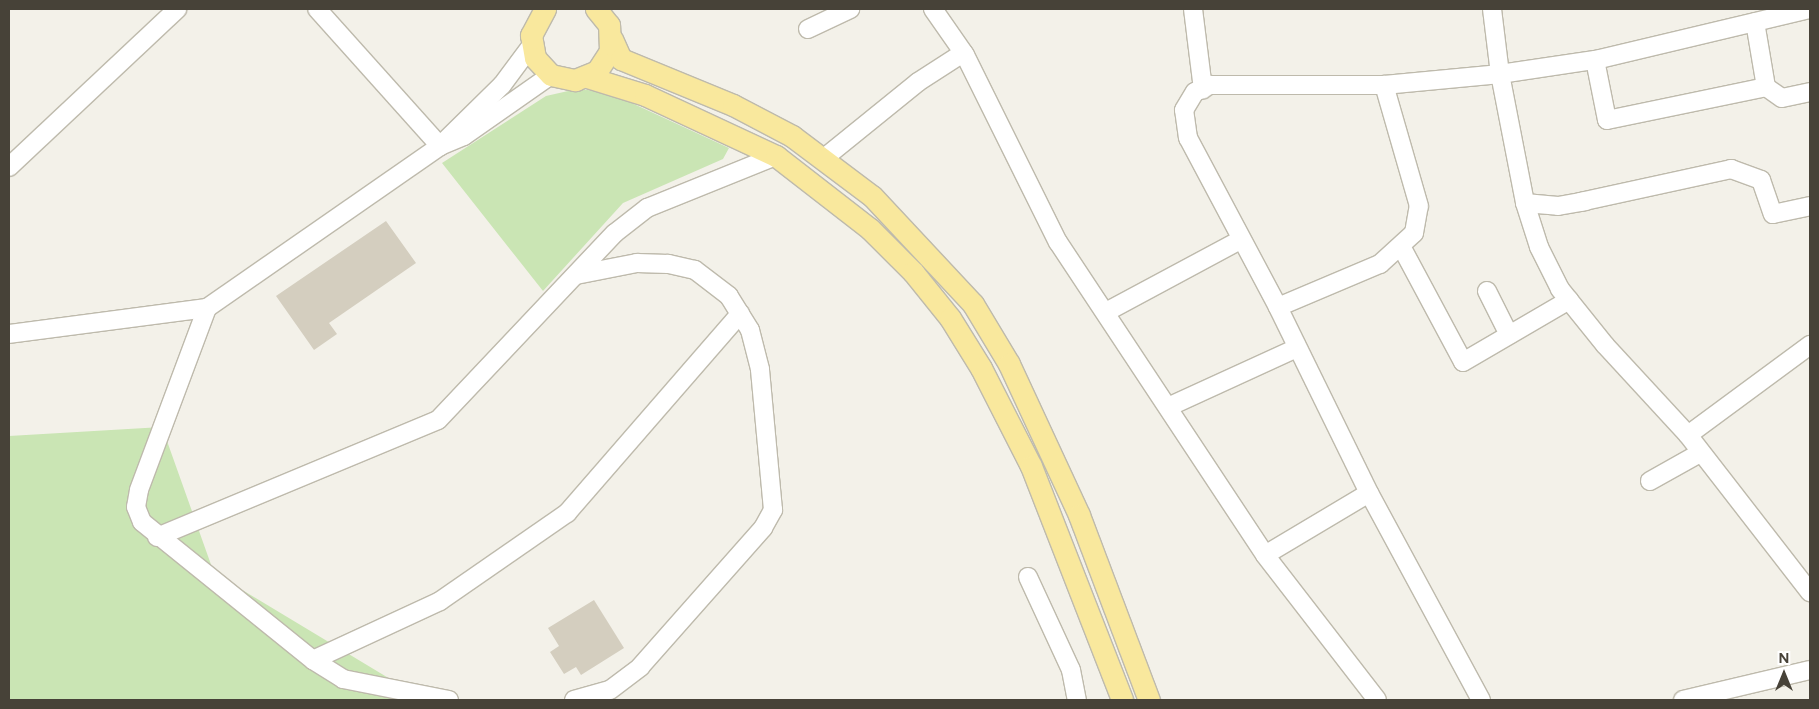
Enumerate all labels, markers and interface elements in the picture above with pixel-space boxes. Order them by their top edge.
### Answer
north arrow [1759,649,1809,699]
text: N [1779,650,1789,667]

